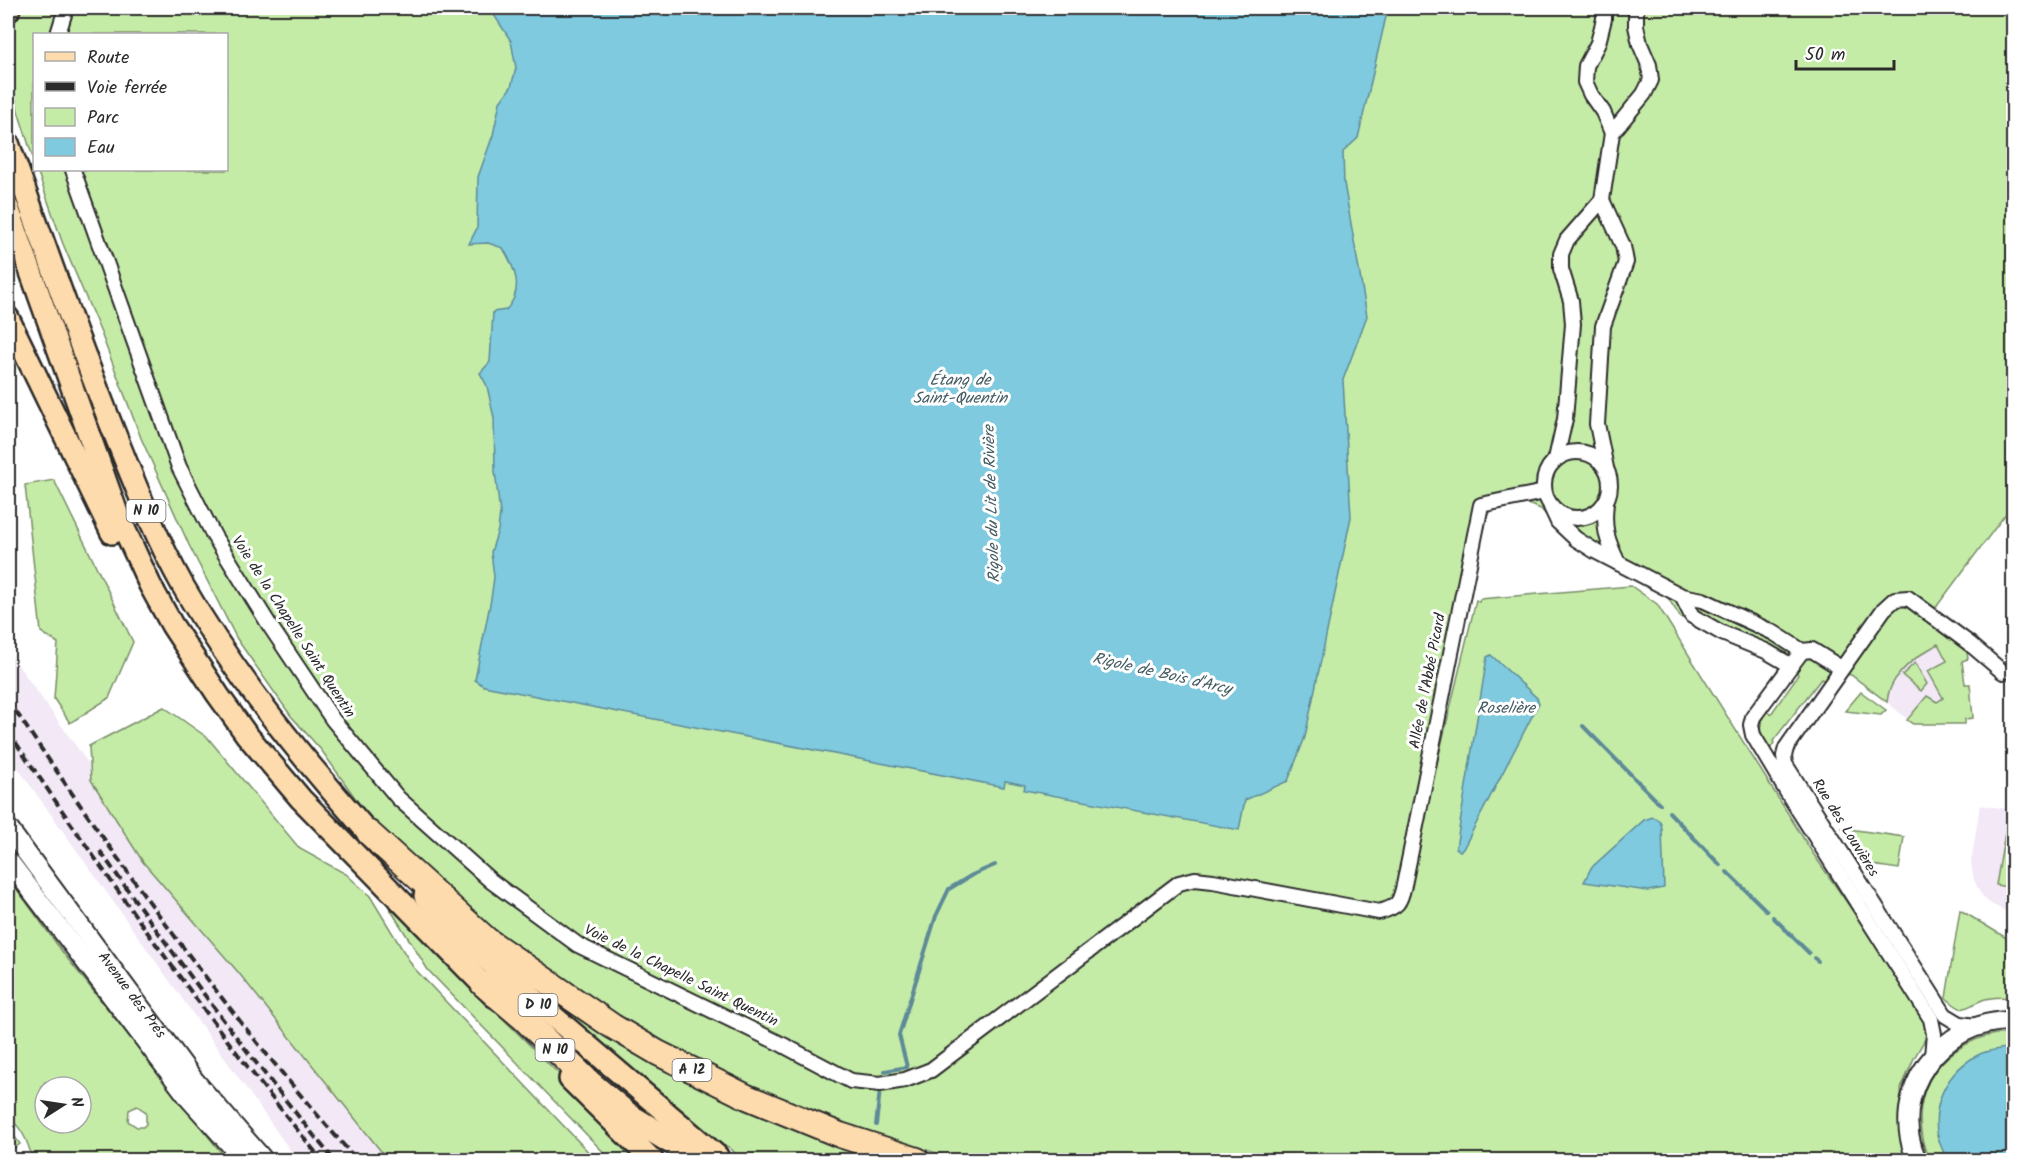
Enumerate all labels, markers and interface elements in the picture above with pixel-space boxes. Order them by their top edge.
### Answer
legend [33,33,228,171]
scale bar [1796,33,1894,71]
text: 50 m [1805,41,1845,70]
text: Route [87,44,129,73]
text: Voie ferrée [87,74,167,103]
text: Parc [87,104,119,133]
text: Eau [87,134,115,163]
water label: Étang de Saint-Quentin [913,368,1009,411]
water label: Rigole du Lit de Rivière [977,423,1007,583]
road number: N 10 [126,500,166,522]
street label: Voie de la Chapelle Saint Quentin [225,531,361,723]
street label: Allée de l'Abbé Picard [1403,611,1453,751]
water label: Rigole de Bois d'Arcy [1090,646,1236,703]
water label: Roselière [1477,696,1537,721]
street label: Rue des Louvières [1805,774,1885,882]
street label: Voie de la Chapelle Saint Quentin [580,918,782,1034]
street label: Avenue des Prés [91,947,172,1044]
road number: D 10 [518,994,558,1016]
road number: N 10 [536,1039,574,1061]
road number: A 12 [672,1059,712,1081]
north arrow [33,1075,93,1135]
text: N [63,1095,89,1110]

